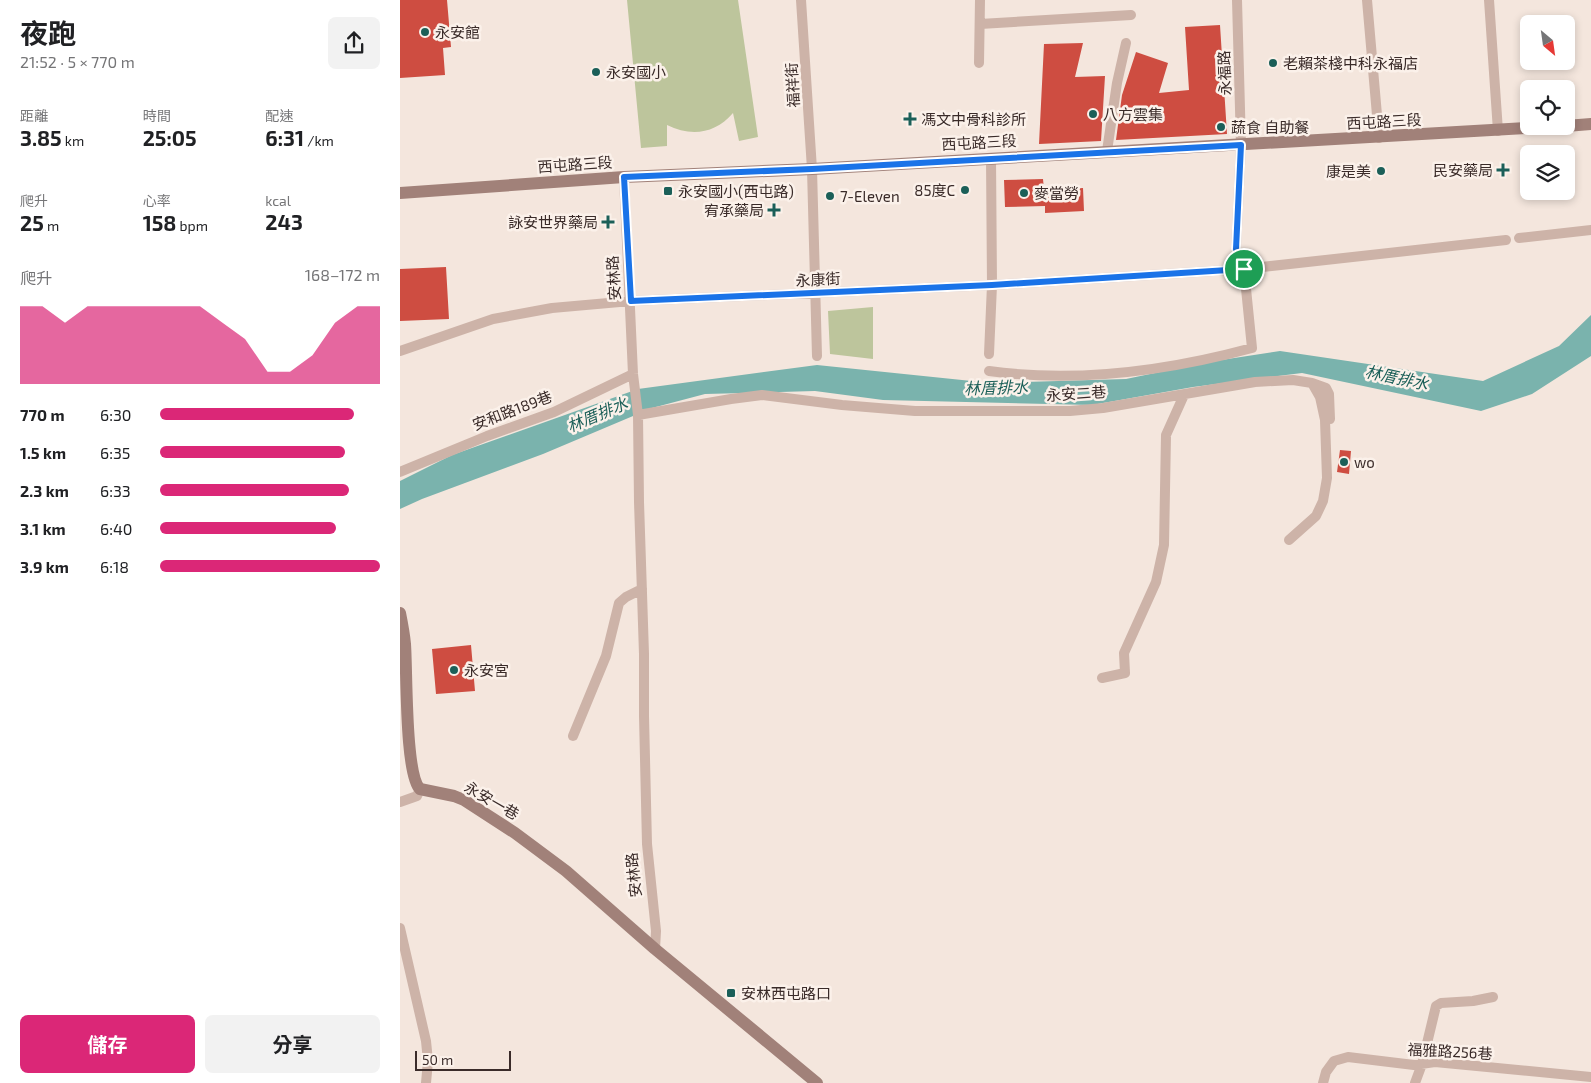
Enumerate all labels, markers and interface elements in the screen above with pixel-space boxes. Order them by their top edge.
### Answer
north arrow [1520,15,1575,70]
map controls [1520,15,1575,200]
text: 夜跑 [20,16,76,50]
button: share [328,17,380,69]
place label: 永安館 [435,23,480,41]
marker: 永安館 [419,26,431,38]
street label: 永福路 [1214,50,1234,96]
text: 21:52 · 5 × 770 m [20,52,135,71]
place label: 老賴茶棧中科永福店 [1283,54,1418,72]
marker: 老賴茶棧中科永福店 [1267,57,1279,69]
street label: 福祥街 [782,62,802,108]
place label: 永安國小 [606,63,666,81]
marker: 永安國小 [590,66,602,78]
button: locate [1520,80,1575,135]
place label: 八方雲集 [1103,105,1163,123]
text: 距離 [20,107,48,124]
text: 時間 [143,107,171,124]
text: 配速 [265,107,293,124]
marker: 八方雲集 [1087,108,1099,120]
place label: 馮文中骨科診所 [921,110,1026,128]
street label: 西屯路三段 [1346,110,1422,132]
marker: 馮文中骨科診所 [903,112,917,126]
place label: 蔬食 自助餐 [1231,118,1309,136]
marker: 蔬食 自助餐 [1215,121,1227,133]
text: 3.85 [20,125,62,150]
text: 25:05 [143,125,197,150]
text: 6:31 [265,125,304,150]
street label: 西屯路三段 [941,131,1017,153]
text: km [62,132,84,149]
text: /km [304,132,334,149]
button: layers [1520,145,1575,200]
street label: 西屯路三段 [537,152,613,176]
place label: 民安藥局 [1433,161,1493,179]
place label: 康是美 [1326,162,1371,180]
marker: 民安藥局 [1497,164,1509,176]
marker: 康是美 [1375,165,1387,177]
place label: 85度C [914,181,955,199]
place label: 永安國小(西屯路) [678,182,794,200]
marker: 85度C [959,184,971,196]
place label: 麥當勞 [1034,184,1079,202]
marker: 永安國小(西屯路) [662,185,674,197]
place label: 7-Eleven [840,187,900,205]
marker: 麥當勞 [1018,187,1030,199]
marker: 7-Eleven [824,190,836,202]
text: 爬升 [20,192,48,209]
text: 心率 [143,192,171,209]
text: kcal [265,192,291,209]
place label: 宥承藥局 [704,201,764,219]
marker: 宥承藥局 [768,204,780,216]
text: 243 [265,209,303,234]
text: 25 [20,210,44,235]
text: 158 [143,210,176,235]
place label: 詠安世界藥局 [508,213,598,231]
marker: 詠安世界藥局 [602,216,614,228]
text: m [44,217,59,234]
text: bpm [176,217,208,234]
pin [1223,248,1265,290]
street label: 安林路 [603,255,623,301]
icon: arrive [1230,255,1258,283]
text: 168–172 m [305,265,380,284]
text: 爬升 [20,268,52,287]
street label: 永康街 [795,269,841,289]
water label: 林厝排水 [1364,361,1431,393]
water label: 林厝排水 [964,376,1029,398]
street label: 永安二巷 [1045,382,1107,404]
street label: 安和路189巷 [470,387,554,433]
water label: 林厝排水 [564,392,631,435]
text: 770 m [20,405,65,424]
text: 6:30 [100,405,131,424]
text: 1.5 km [20,443,66,462]
text: 6:35 [100,443,130,462]
place label: wo [1354,453,1375,471]
marker: wo [1338,456,1350,468]
text: 2.3 km [20,481,69,500]
text: 6:33 [100,481,131,500]
text: 3.1 km [20,519,66,538]
text: 6:40 [100,519,132,538]
text: 3.9 km [20,557,69,576]
text: 6:18 [100,557,129,576]
place label: 永安宮 [464,661,509,679]
marker: 永安宮 [448,664,460,676]
street label: 永安一巷 [462,777,522,823]
street label: 安林路 [622,852,644,898]
place label: 安林西屯路口 [741,984,831,1002]
marker: 安林西屯路口 [725,987,737,999]
button: 儲存 [20,1015,195,1073]
button: 分享 [205,1015,380,1073]
street label: 福雅路256巷 [1407,1040,1493,1062]
scale bar [415,1048,511,1071]
text: 50 m [422,1051,453,1068]

